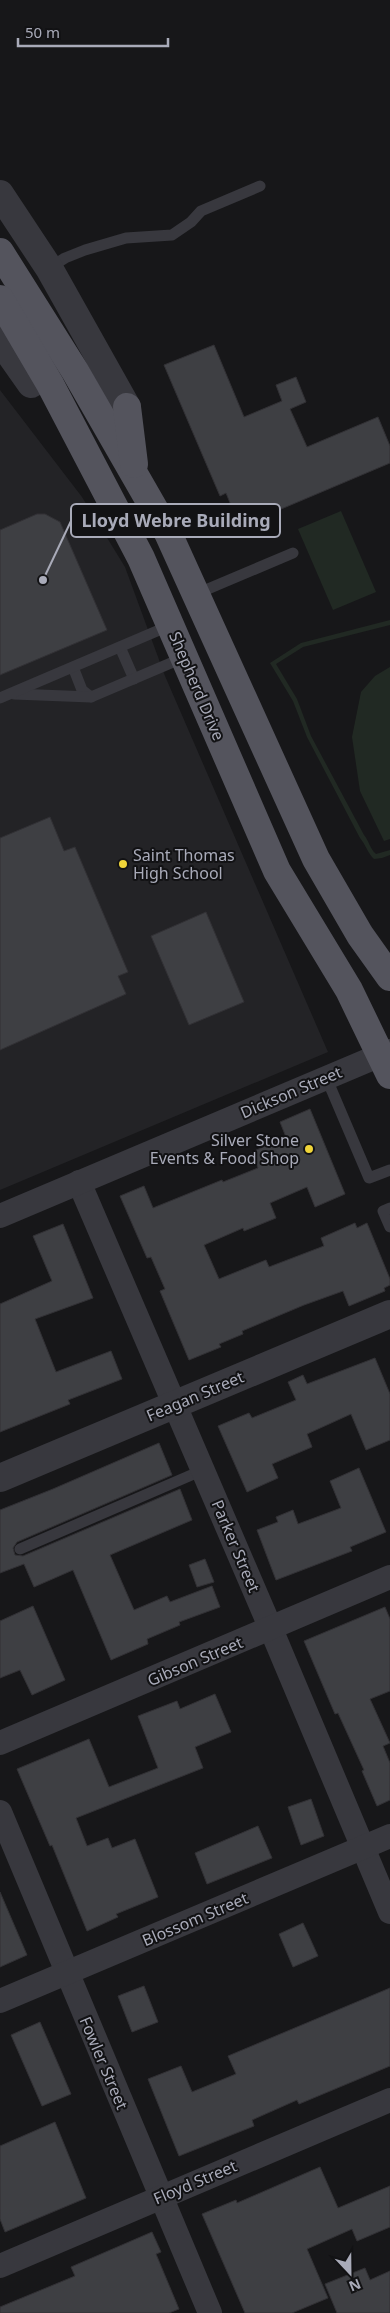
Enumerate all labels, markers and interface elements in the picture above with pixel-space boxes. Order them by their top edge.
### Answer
scale bar [18,15,168,47]
text: 50 m [25,22,60,42]
callout: Lloyd Webre Building [71,504,280,537]
text: Lloyd Webre Building [81,508,271,532]
street label: Shepherd Drive [164,628,230,744]
place label: Saint Thomas High School [133,844,235,884]
marker: Saint Thomas High School [117,858,129,870]
street label: Dickson Street [237,1061,345,1123]
place label: Silver Stone Events & Food Shop [150,1129,299,1169]
marker: Silver Stone Events & Food Shop [303,1143,315,1155]
street label: Feagan Street [143,1366,247,1426]
street label: Parker Street [207,1496,265,1596]
street label: Gibson Street [144,1631,246,1691]
street label: Blossom Street [139,1887,252,1951]
street label: Fowler Street [75,2013,134,2113]
street label: Floyd Street [150,2154,240,2209]
north arrow [325,2248,375,2298]
text: N [346,2275,364,2296]

